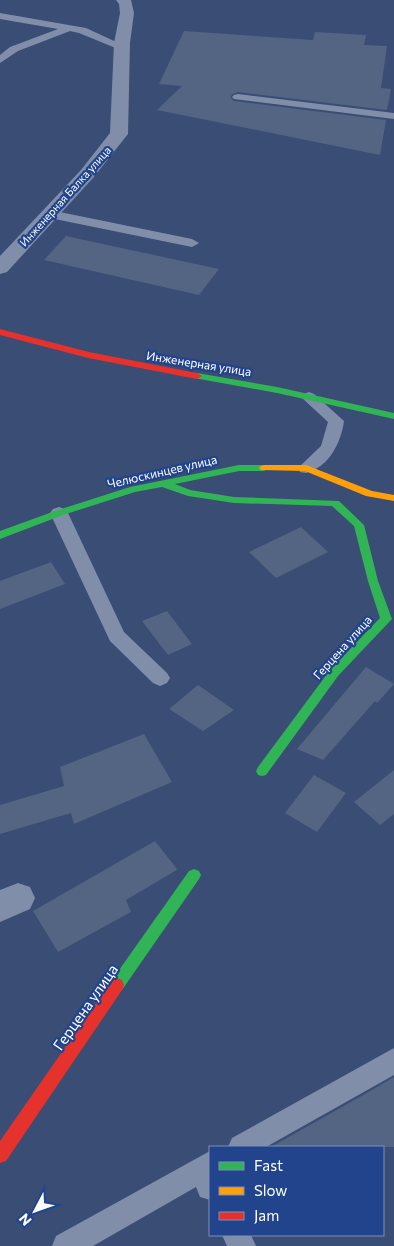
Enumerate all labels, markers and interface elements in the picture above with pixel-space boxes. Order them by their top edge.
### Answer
street label: Инженерная Балка улица [17,143,113,249]
street label: Инженерная улица [145,348,253,378]
street label: Челюскинцев улица [106,452,218,490]
street label: Герцена улица [310,612,374,682]
street label: Герцена улица [49,961,121,1053]
legend [209,1146,384,1236]
text: Fast [254,1156,283,1174]
text: Slow [254,1181,287,1199]
north arrow [10,1186,60,1236]
text: Jam [254,1206,279,1224]
text: N [15,1210,35,1229]

